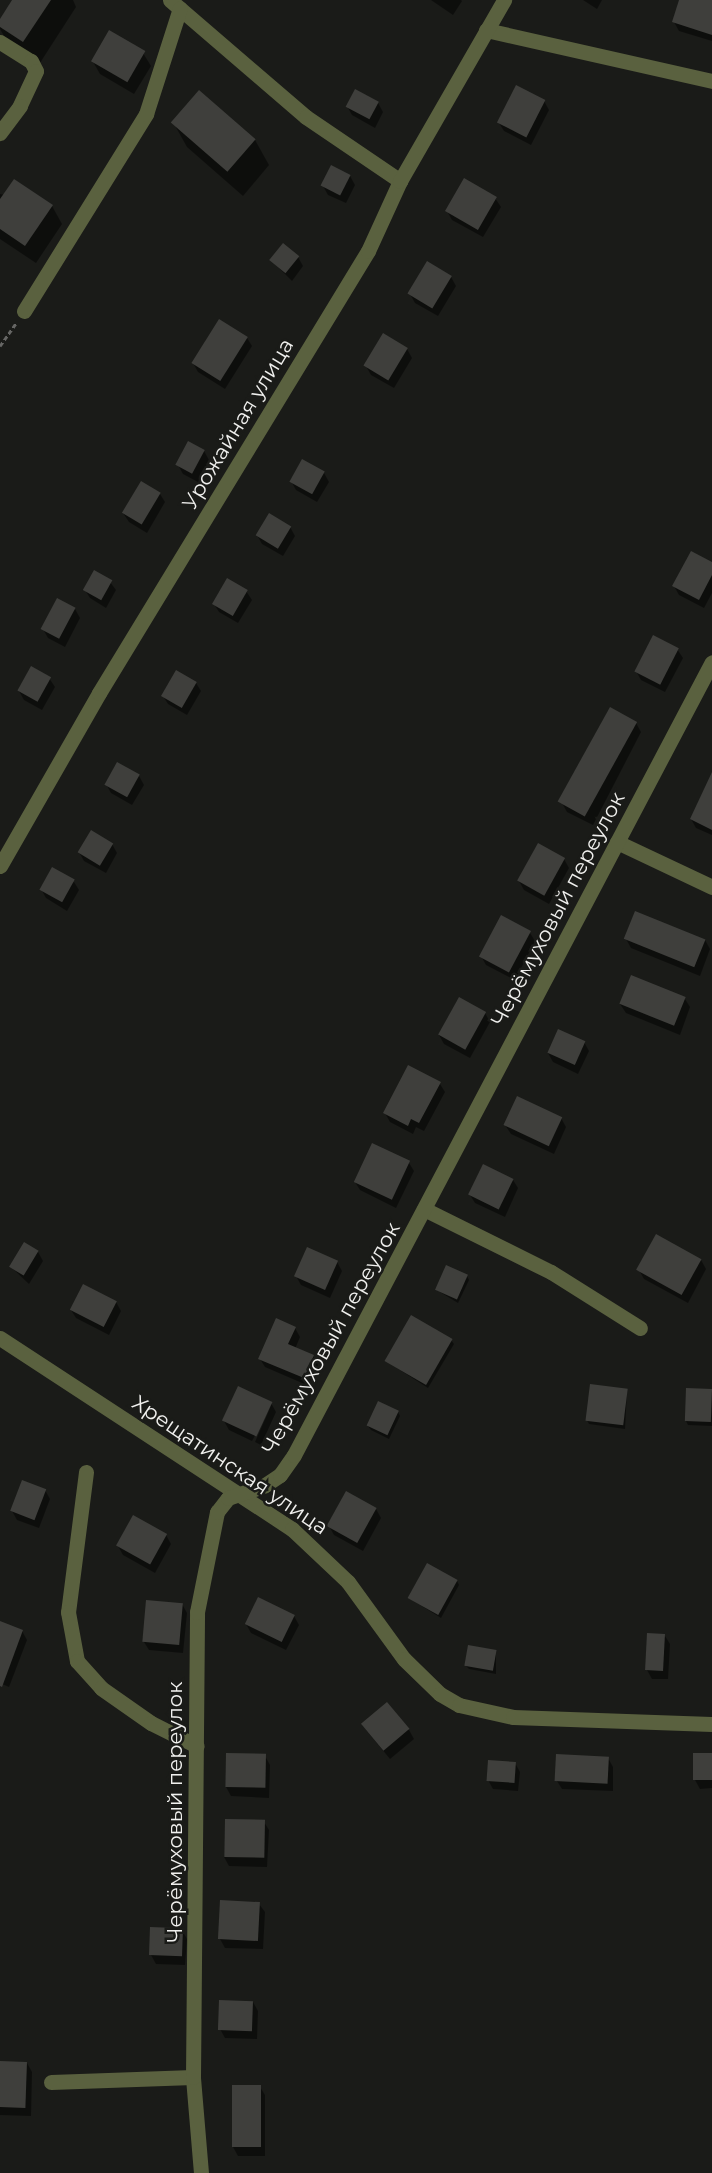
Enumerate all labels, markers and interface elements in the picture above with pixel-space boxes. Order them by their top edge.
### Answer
street label: Урожайная улица [177,334,299,514]
street label: Черёмуховый переулок [486,788,630,1030]
street label: Черёмуховый переулок [257,1218,405,1458]
street label: Хрещатинская улица [127,1390,333,1540]
street label: Черёмуховый переулок [162,1682,188,1942]

